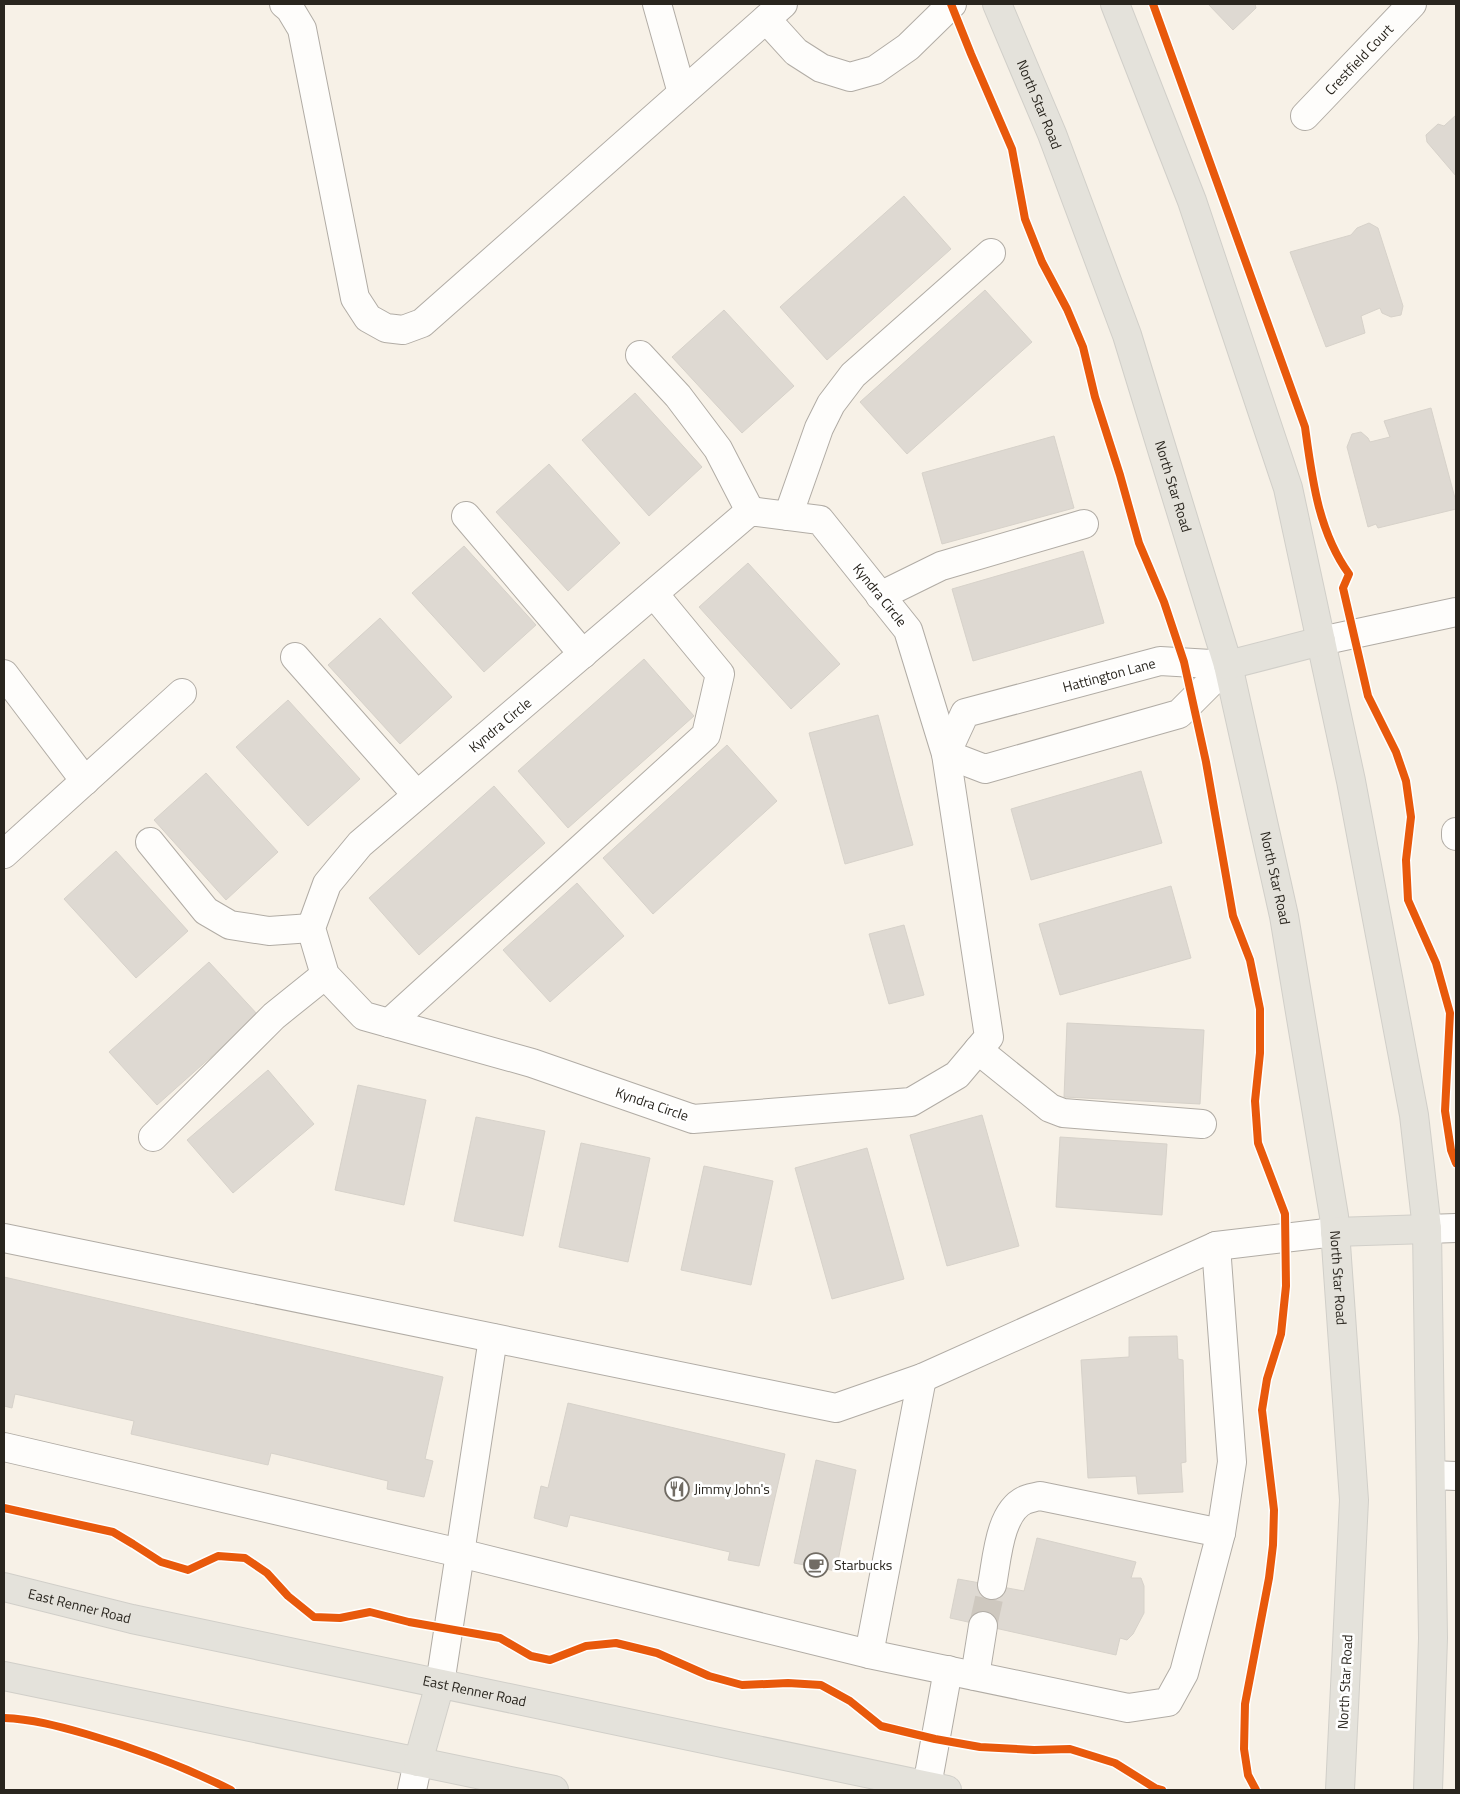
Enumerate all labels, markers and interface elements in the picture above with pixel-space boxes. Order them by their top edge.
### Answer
street label: Crestfield Court [1319,19,1398,100]
street label: North Star Road [1012,56,1068,152]
street label: North Star Road [1150,438,1198,535]
street label: Kyndra Circle [848,559,912,631]
street label: Hattington Lane [1060,652,1158,697]
street label: Kyndra Circle [464,692,536,757]
street label: North Star Road [1255,829,1296,926]
street label: Kyndra Circle [613,1081,692,1126]
street label: North Star Road [1325,1230,1353,1326]
restaurant icon: Jimmy John's [664,1476,690,1502]
place label: Jimmy John's [694,1478,770,1499]
cafe icon: Starbucks [803,1552,829,1578]
place label: Starbucks [834,1554,892,1575]
street label: East Renner Road [26,1582,133,1628]
street label: North Star Road [1332,1634,1357,1730]
street label: East Renner Road [421,1669,528,1711]

